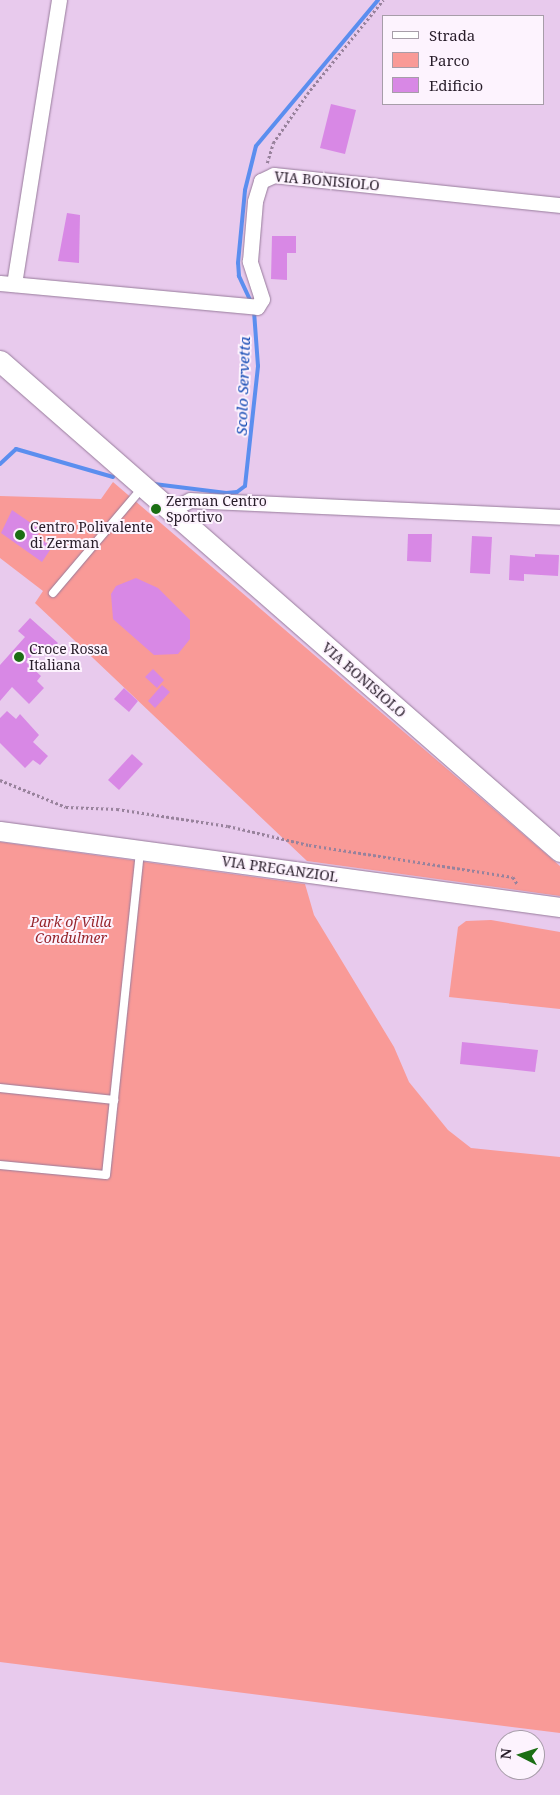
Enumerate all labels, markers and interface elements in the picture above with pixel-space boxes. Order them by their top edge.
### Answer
legend [382,15,545,105]
text: Strada [429,25,475,45]
text: Parco [429,50,470,70]
text: Edificio [429,75,483,95]
street label: VIA BONISIOLO [274,168,380,194]
water label: Scolo Servetta [232,336,254,436]
place label: Zerman Centro Sportivo [166,493,267,526]
marker: Zerman Centro Sportivo [150,503,162,515]
place label: Centro Polivalente di Zerman [30,519,153,552]
marker: Centro Polivalente di Zerman [14,529,26,541]
street label: VIA BONISIOLO [319,639,409,721]
place label: Croce Rossa Italiana [29,641,108,674]
marker: Croce Rossa Italiana [13,651,25,663]
street label: VIA PREGANZIOL [221,853,339,885]
park label: Park of Villa Condulmer [30,914,112,946]
north arrow [495,1730,545,1780]
text: N [496,1747,515,1760]

